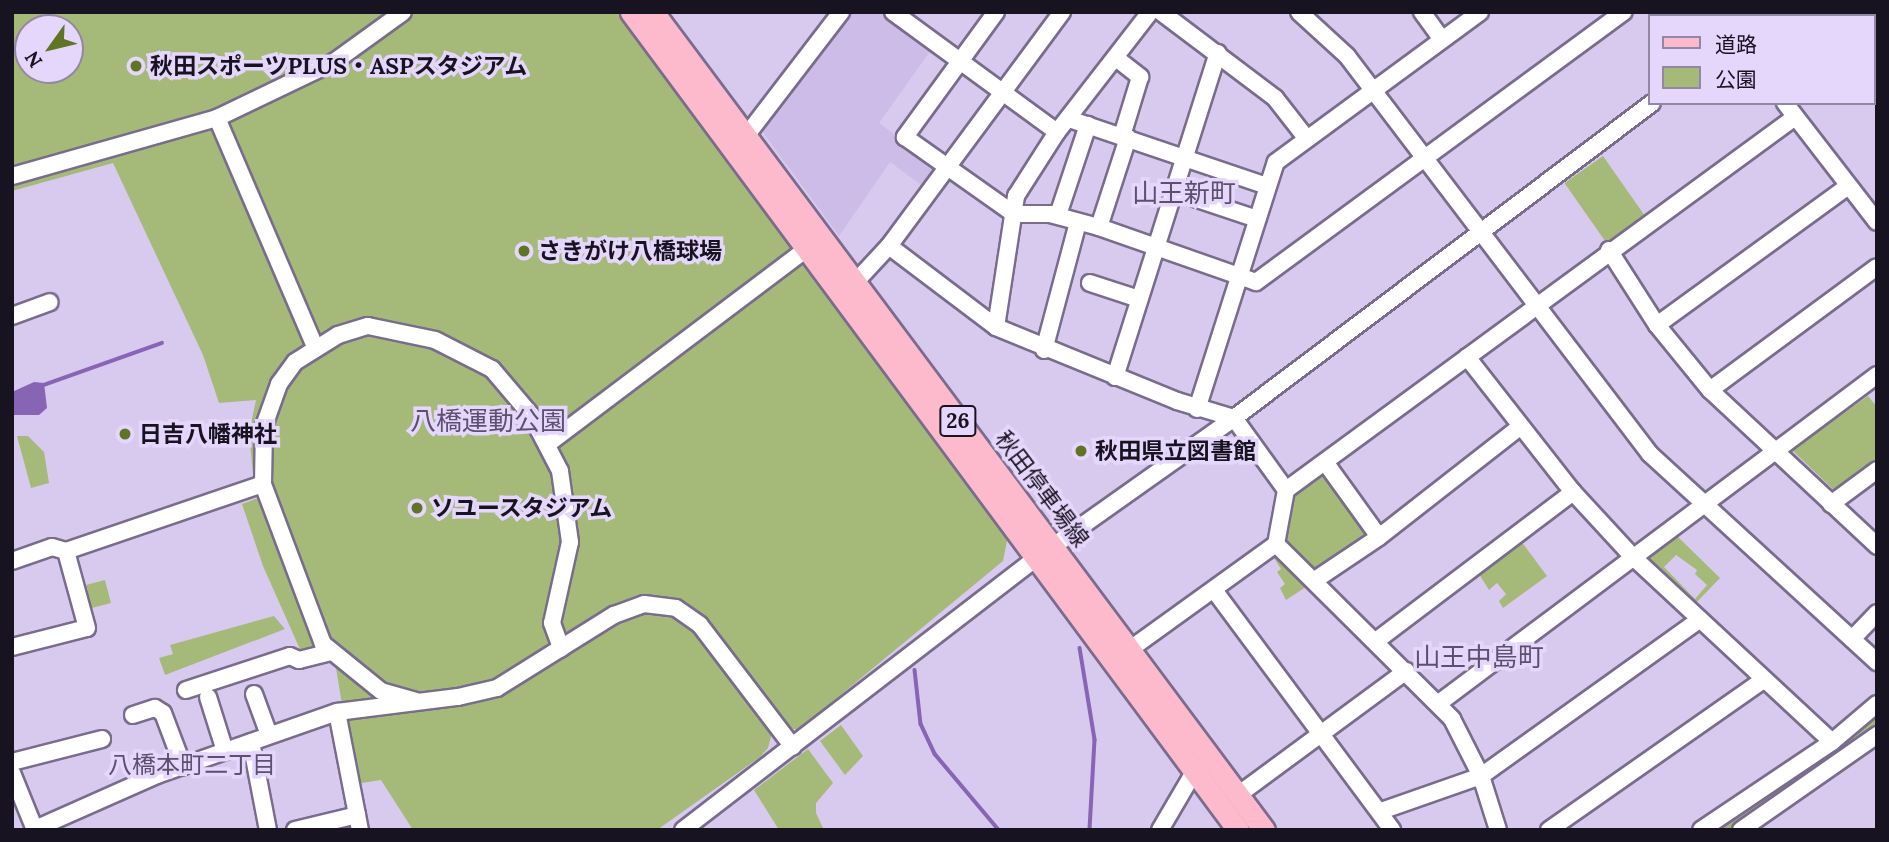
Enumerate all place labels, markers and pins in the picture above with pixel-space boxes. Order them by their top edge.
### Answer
place label: 秋田スポーツPLUS・ASPスタジアム [150,52,529,80]
marker: 秋田スポーツPLUS・ASPスタジアム [128,58,144,74]
place label: さきがけ八橋球場 [538,237,722,265]
marker: さきがけ八橋球場 [516,243,532,259]
place label: 日吉八幡神社 [139,420,277,448]
marker: 日吉八幡神社 [117,426,133,442]
place label: 秋田県立図書館 [1095,437,1256,465]
marker: 秋田県立図書館 [1073,443,1089,459]
place label: ソユースタジアム [431,494,615,522]
marker: ソユースタジアム [409,500,425,516]

